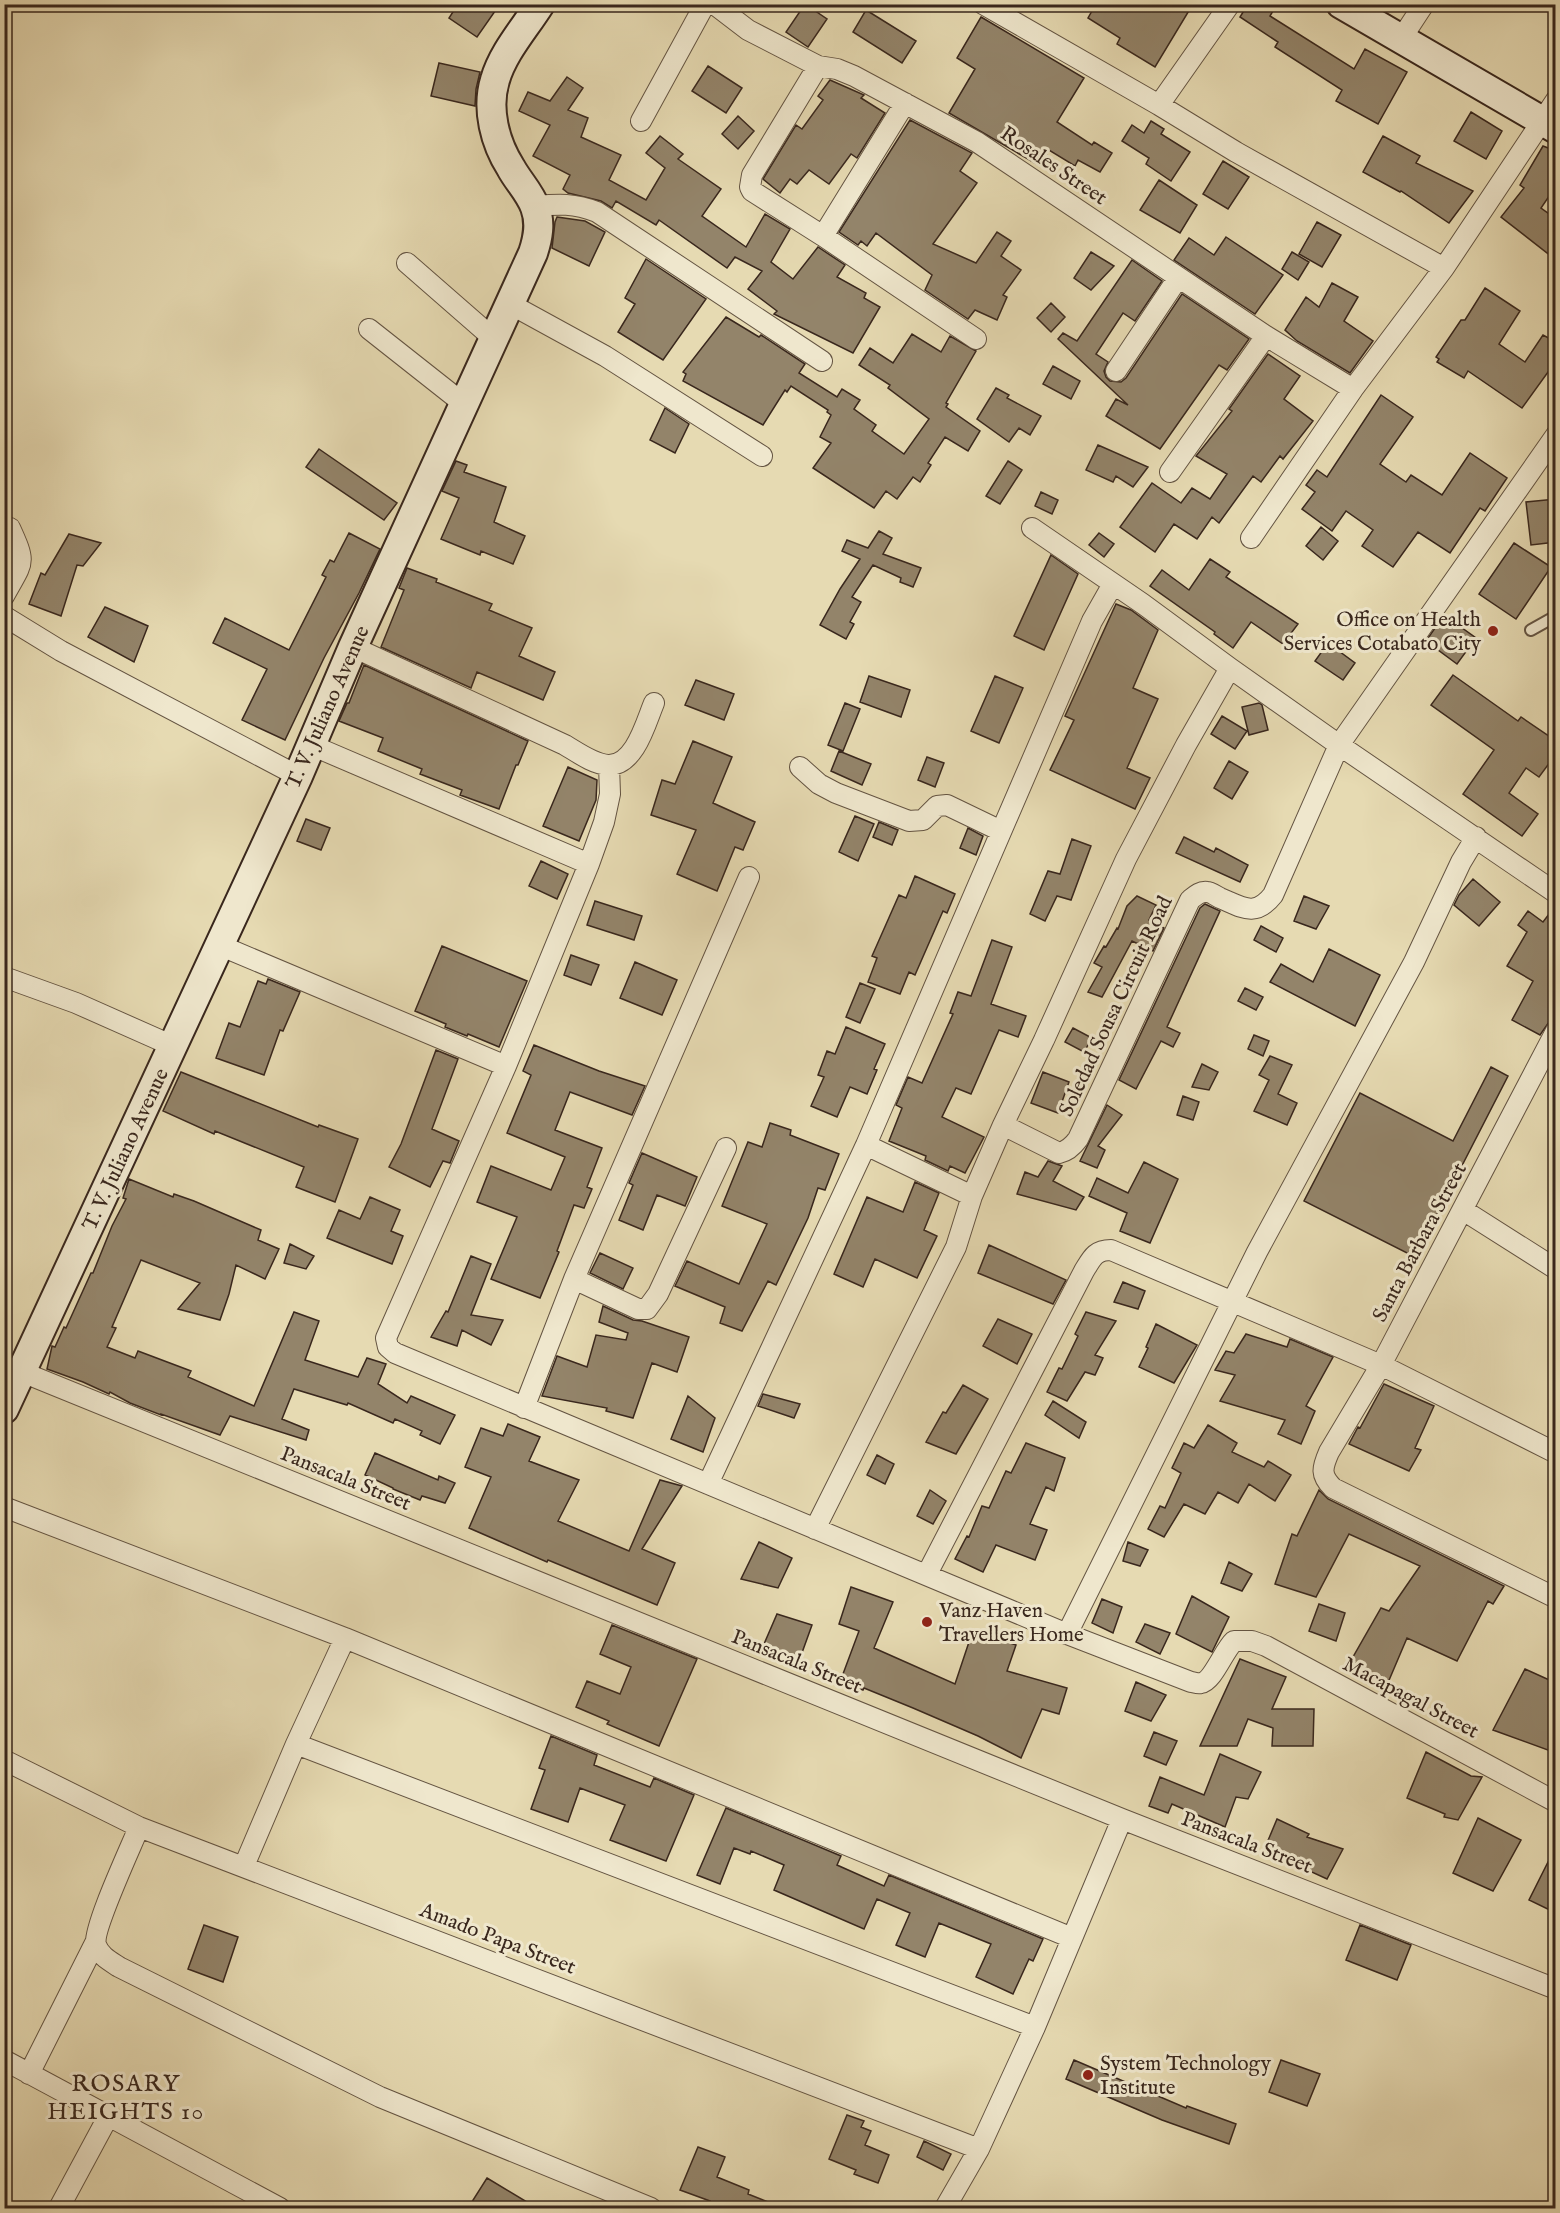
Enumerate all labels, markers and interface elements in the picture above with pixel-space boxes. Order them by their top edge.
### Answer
street label: Rosales Street [995,121,1112,212]
place label: Office on Health Services Cotabato City [1283,607,1482,658]
street label: T. V. Juliano Avenue [280,621,377,793]
marker: Office on Health Services Cotabato City [1486,624,1500,638]
street label: Soledad Sousa Circuit Road [1053,891,1180,1121]
street label: T. V. Juliano Avenue [77,1064,176,1235]
street label: Santa Barbara Street [1367,1159,1474,1327]
street label: Pansacala Street [276,1441,415,1518]
place label: Vanz Haven Travellers Home [938,1598,1084,1649]
marker: Vanz Haven Travellers Home [920,1615,934,1629]
street label: Pansacala Street [727,1624,866,1701]
street label: Macapagal Street [1338,1651,1483,1746]
street label: Pansacala Street [1177,1806,1316,1881]
street label: Amado Papa Street [415,1897,579,1982]
place label: System Technology Institute [1100,2051,1272,2102]
marker: System Technology Institute [1081,2068,1095,2082]
district label: ROSARY HEIGHTS 10 [47,2069,205,2128]

